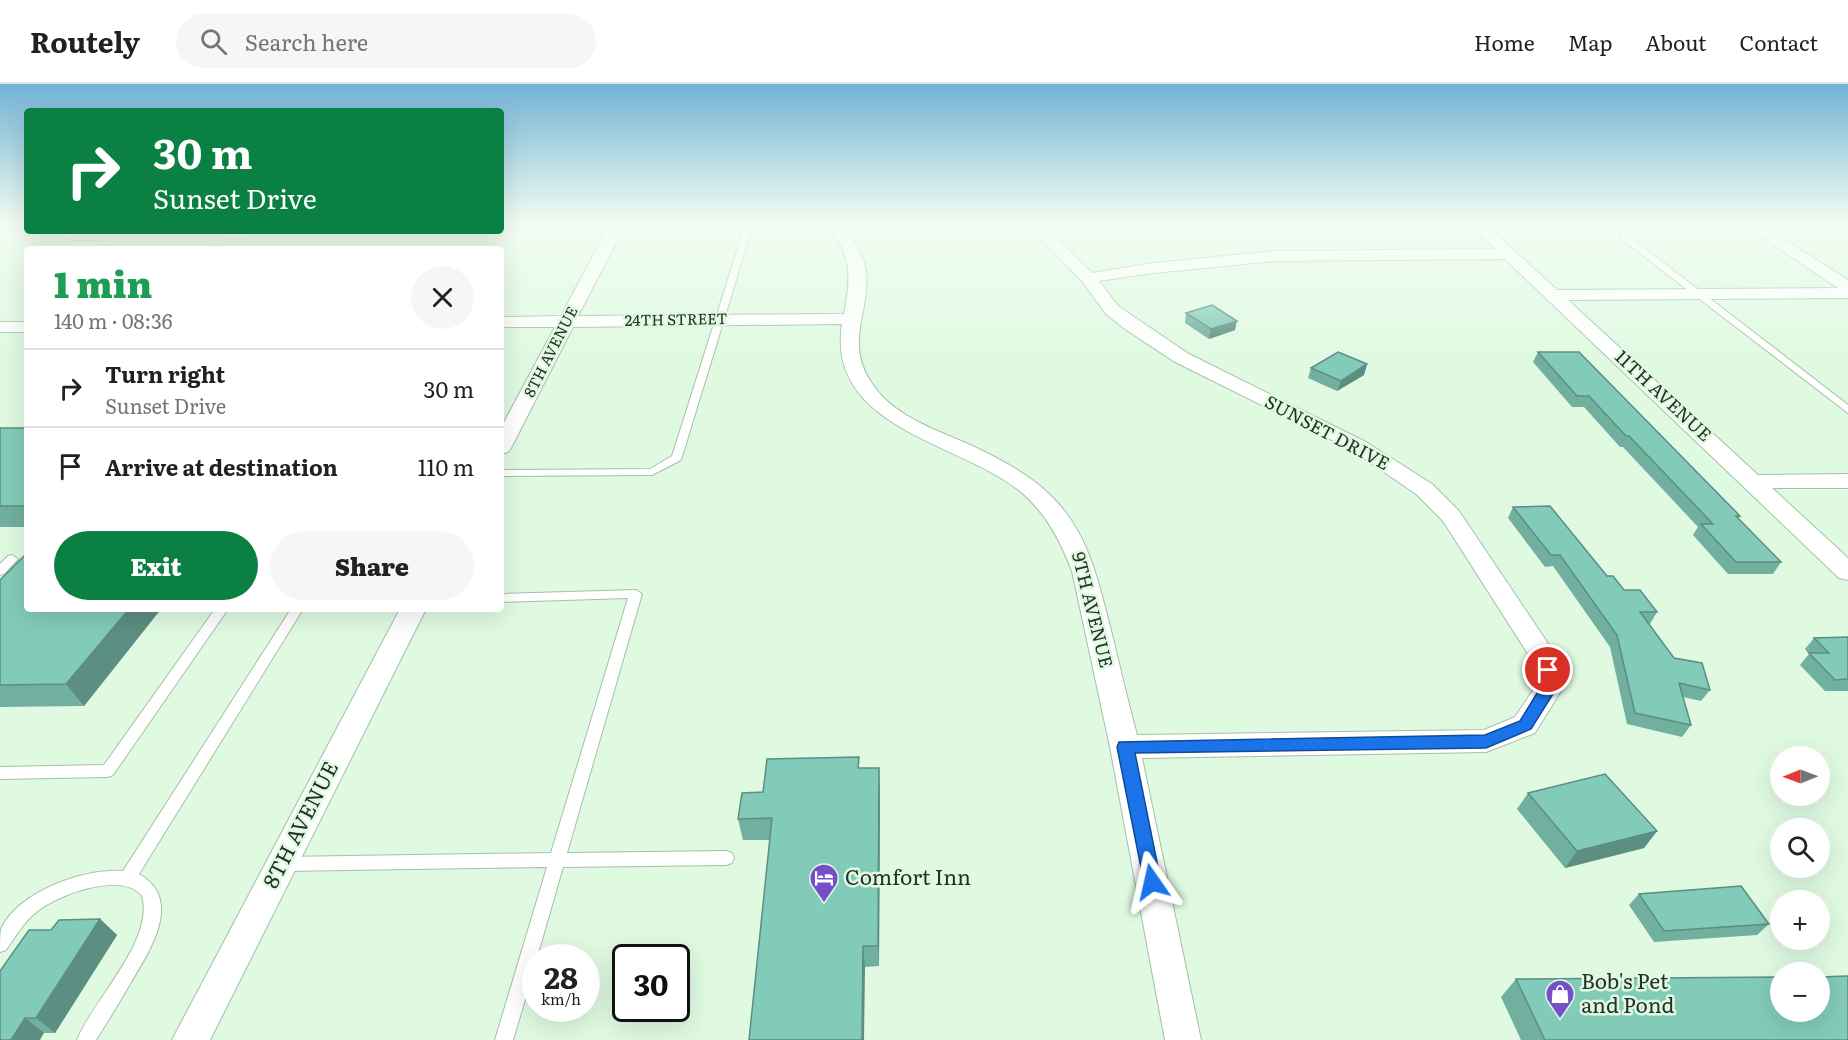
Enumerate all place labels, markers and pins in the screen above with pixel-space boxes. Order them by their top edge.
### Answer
pin [1522,644,1573,695]
place label: Comfort Inn [845,860,971,891]
hotel icon: Comfort Inn [808,862,840,904]
place label: Bob's Pet and Pond [1581,964,1674,1019]
shop icon: Bob's Pet and Pond [1544,978,1576,1020]

